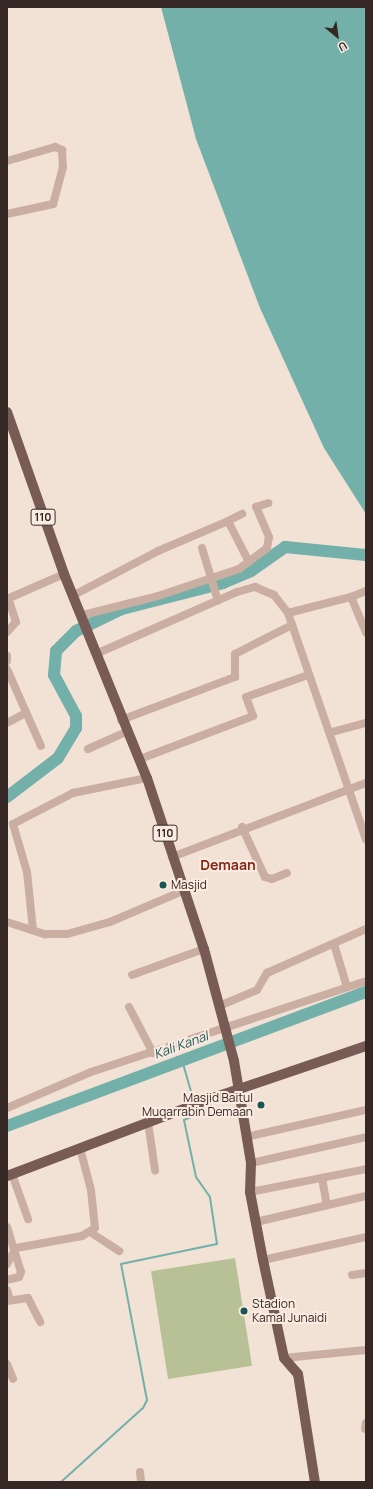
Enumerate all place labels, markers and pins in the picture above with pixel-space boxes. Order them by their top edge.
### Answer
place label: Masjid [171,878,207,892]
marker: Masjid [158,880,168,890]
place label: Masjid Baitul Muqarrabin Demaan [142,1091,253,1119]
marker: Masjid Baitul Muqarrabin Demaan [256,1100,266,1110]
place label: Stadion Kamal Junaidi [252,1297,327,1325]
marker: Stadion Kamal Junaidi [239,1306,249,1316]

